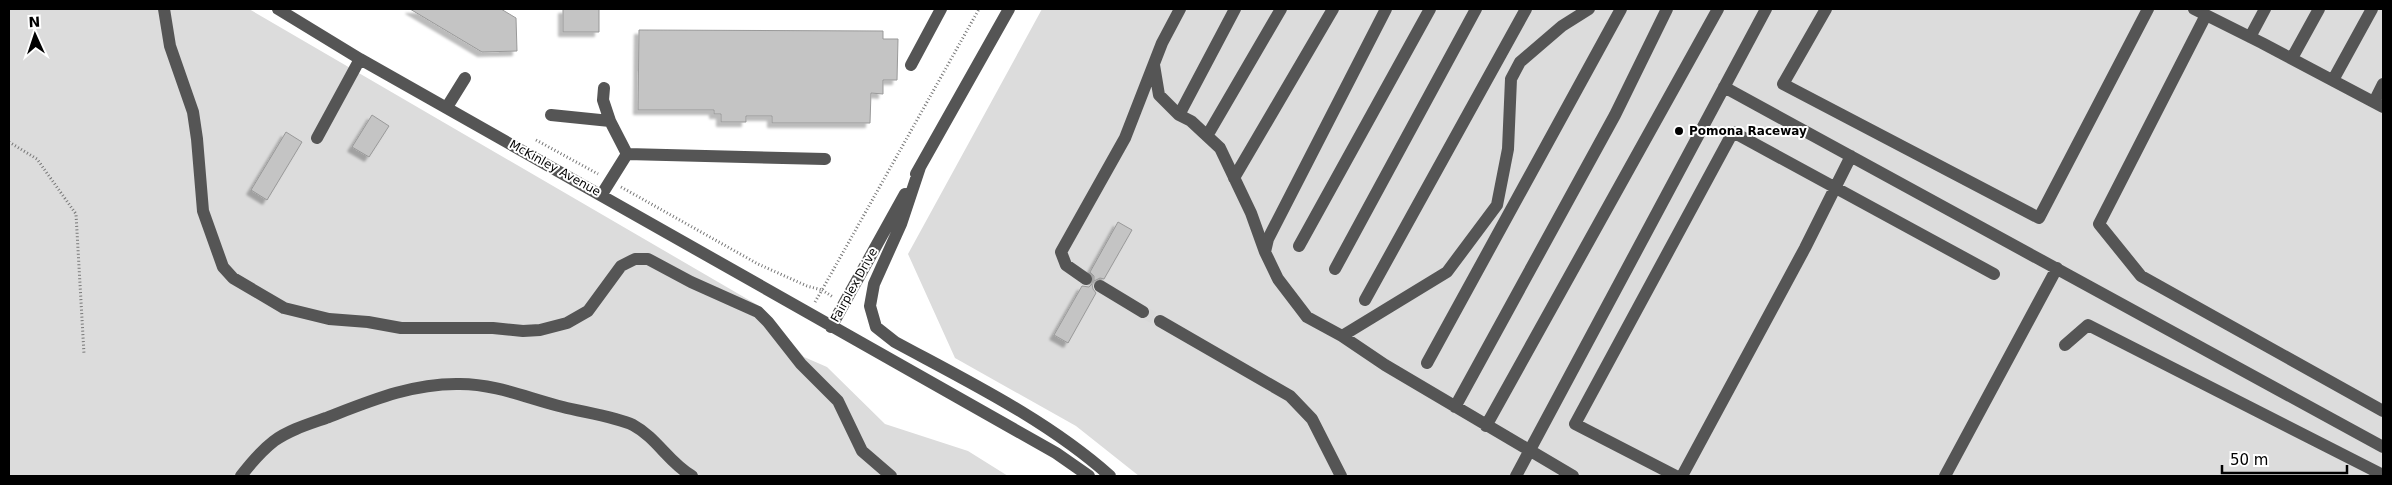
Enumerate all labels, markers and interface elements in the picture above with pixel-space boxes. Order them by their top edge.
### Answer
north arrow [10,10,60,60]
text: N [28,14,41,30]
place label: Pomona Raceway [1689,124,1807,138]
marker: Pomona Raceway [1673,125,1685,137]
street label: McKinley Avenue [507,137,603,199]
street label: Fairplex Drive [828,246,880,324]
scale bar [2222,442,2347,474]
text: 50 m [2230,451,2268,469]

